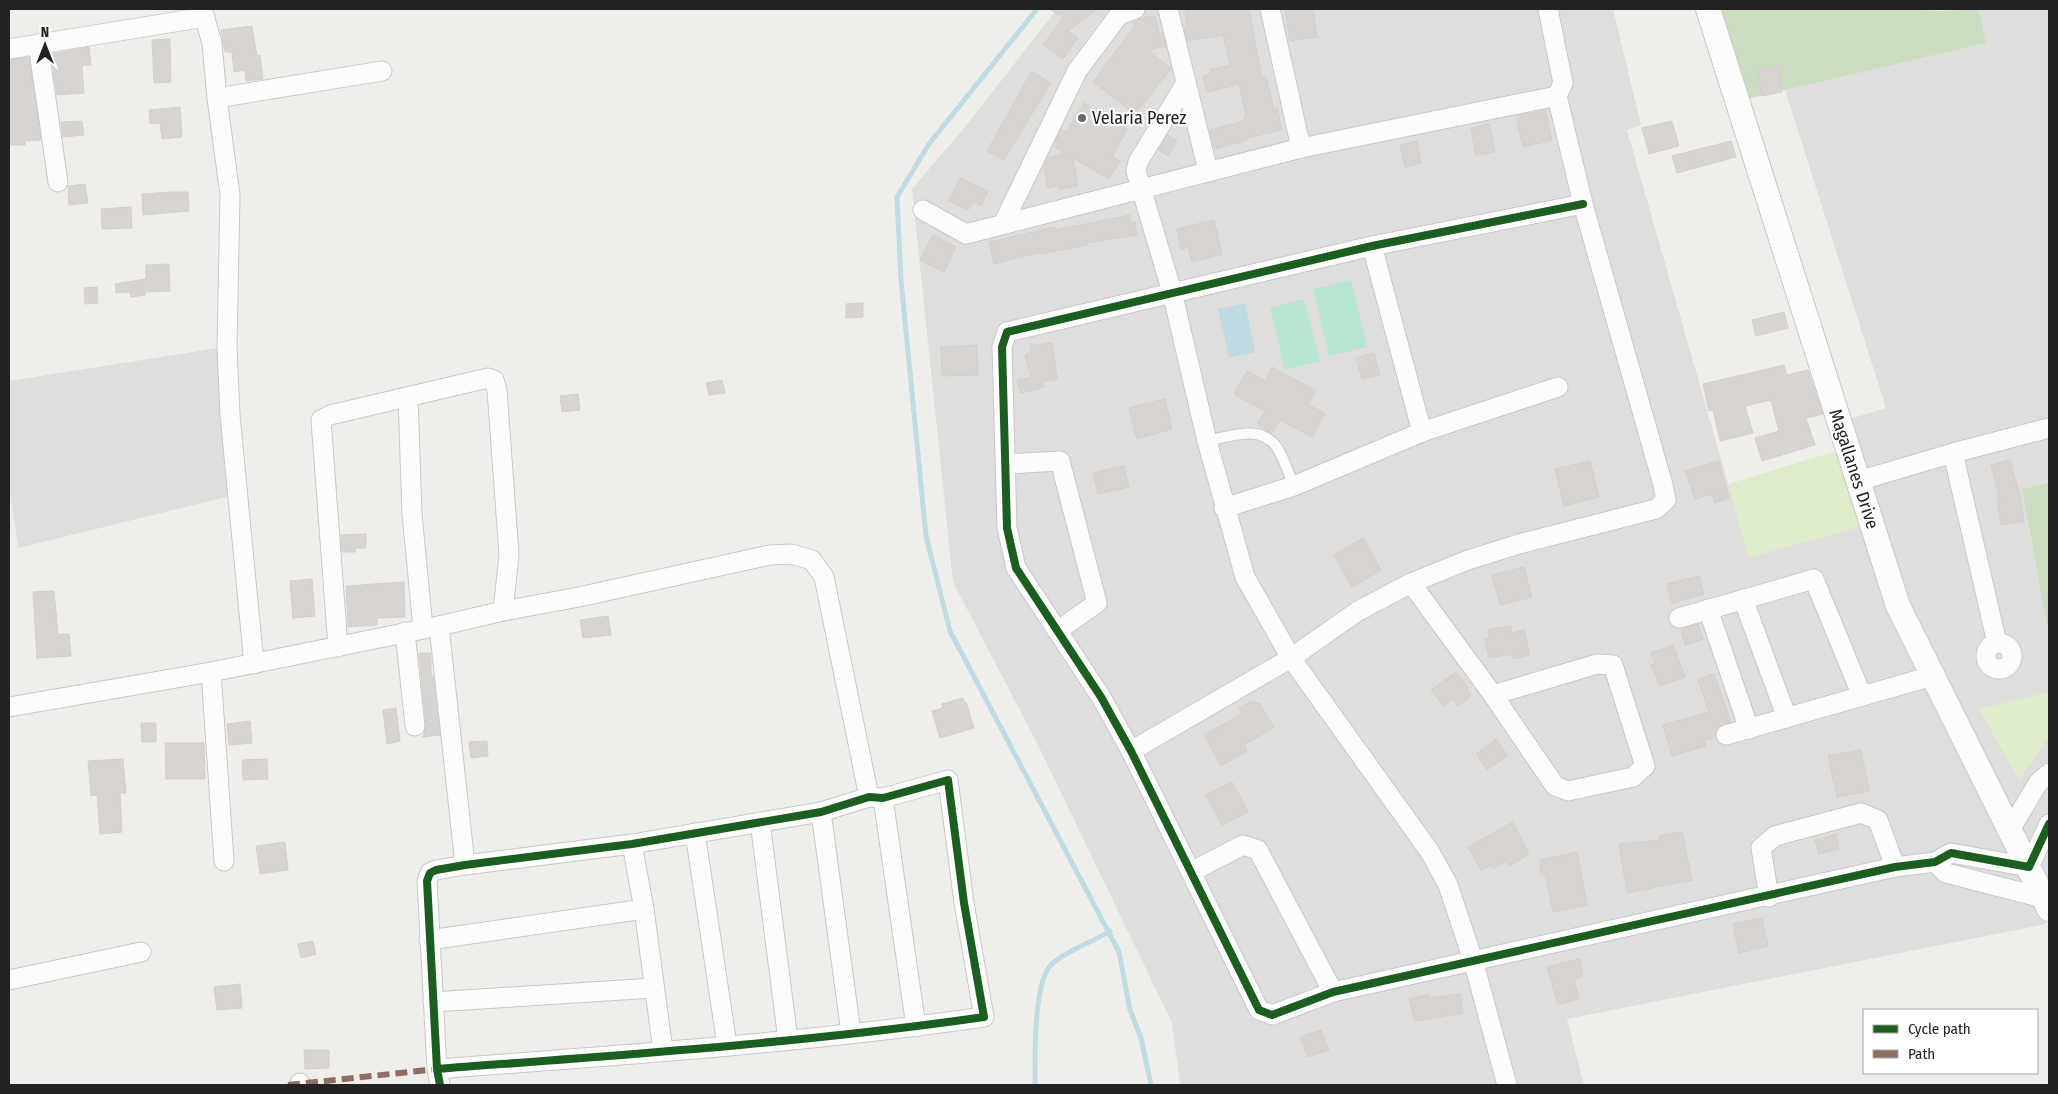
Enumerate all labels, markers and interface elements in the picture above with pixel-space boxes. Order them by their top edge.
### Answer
north arrow [20,20,70,70]
text: N [41,24,49,41]
place label: Velaria Perez [1092,107,1186,129]
marker: Velaria Perez [1076,112,1088,124]
street label: Magallanes Drive [1824,406,1884,532]
legend [1863,1009,2038,1074]
text: Cycle path [1908,1020,1971,1038]
text: Path [1908,1045,1935,1063]

